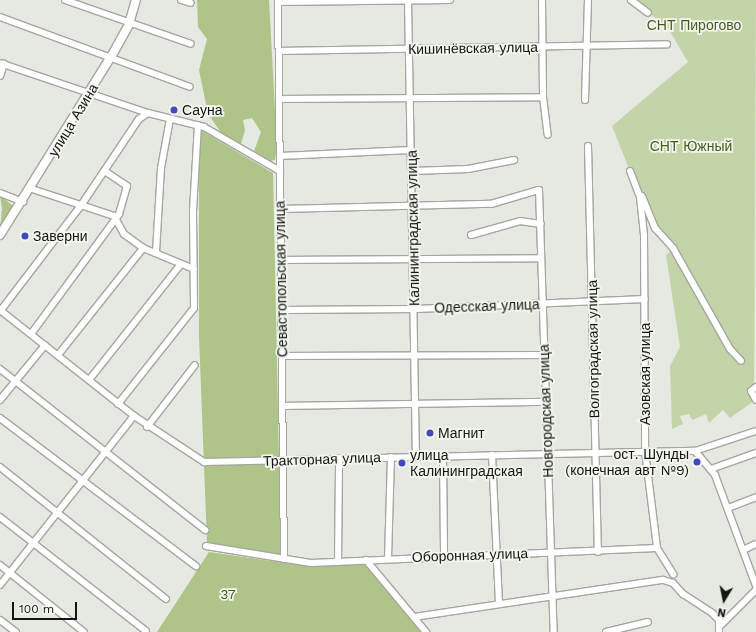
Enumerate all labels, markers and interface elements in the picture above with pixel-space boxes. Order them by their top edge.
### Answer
park label: СНТ Пирогово [647,17,741,33]
street label: Кишинёвская улица [408,38,538,58]
street label: улица Азина [45,80,101,160]
place label: Сауна [182,102,222,118]
marker: Сауна [169,105,179,115]
park label: СНТ Южный [650,138,732,154]
street label: Калининградская улица [403,150,423,306]
street label: Севастопольская улица [271,201,291,357]
place label: Заверни [33,228,88,244]
marker: Заверни [20,231,30,241]
street label: Волгоградская улица [583,280,603,418]
street label: Одесская улица [434,296,540,316]
street label: Азовская улица [637,323,653,425]
street label: Новгородская улица [535,344,557,478]
place label: Магнит [438,425,485,441]
marker: Магнит [425,428,435,438]
place label: ост. Шунды (конечная авт №9) [565,446,689,478]
place label: улица Калининградская [410,447,523,480]
street label: Тракторная улица [263,449,381,469]
marker: ост. Шунды (конечная авт №9) [692,457,702,467]
marker: улица Калининградская [397,458,407,468]
street label: Оборонная улица [412,545,528,565]
north arrow [704,580,744,620]
park label: 37 [220,586,236,602]
scale bar [14,594,79,620]
text: 100 m [19,602,54,616]
text: N [717,605,727,619]

